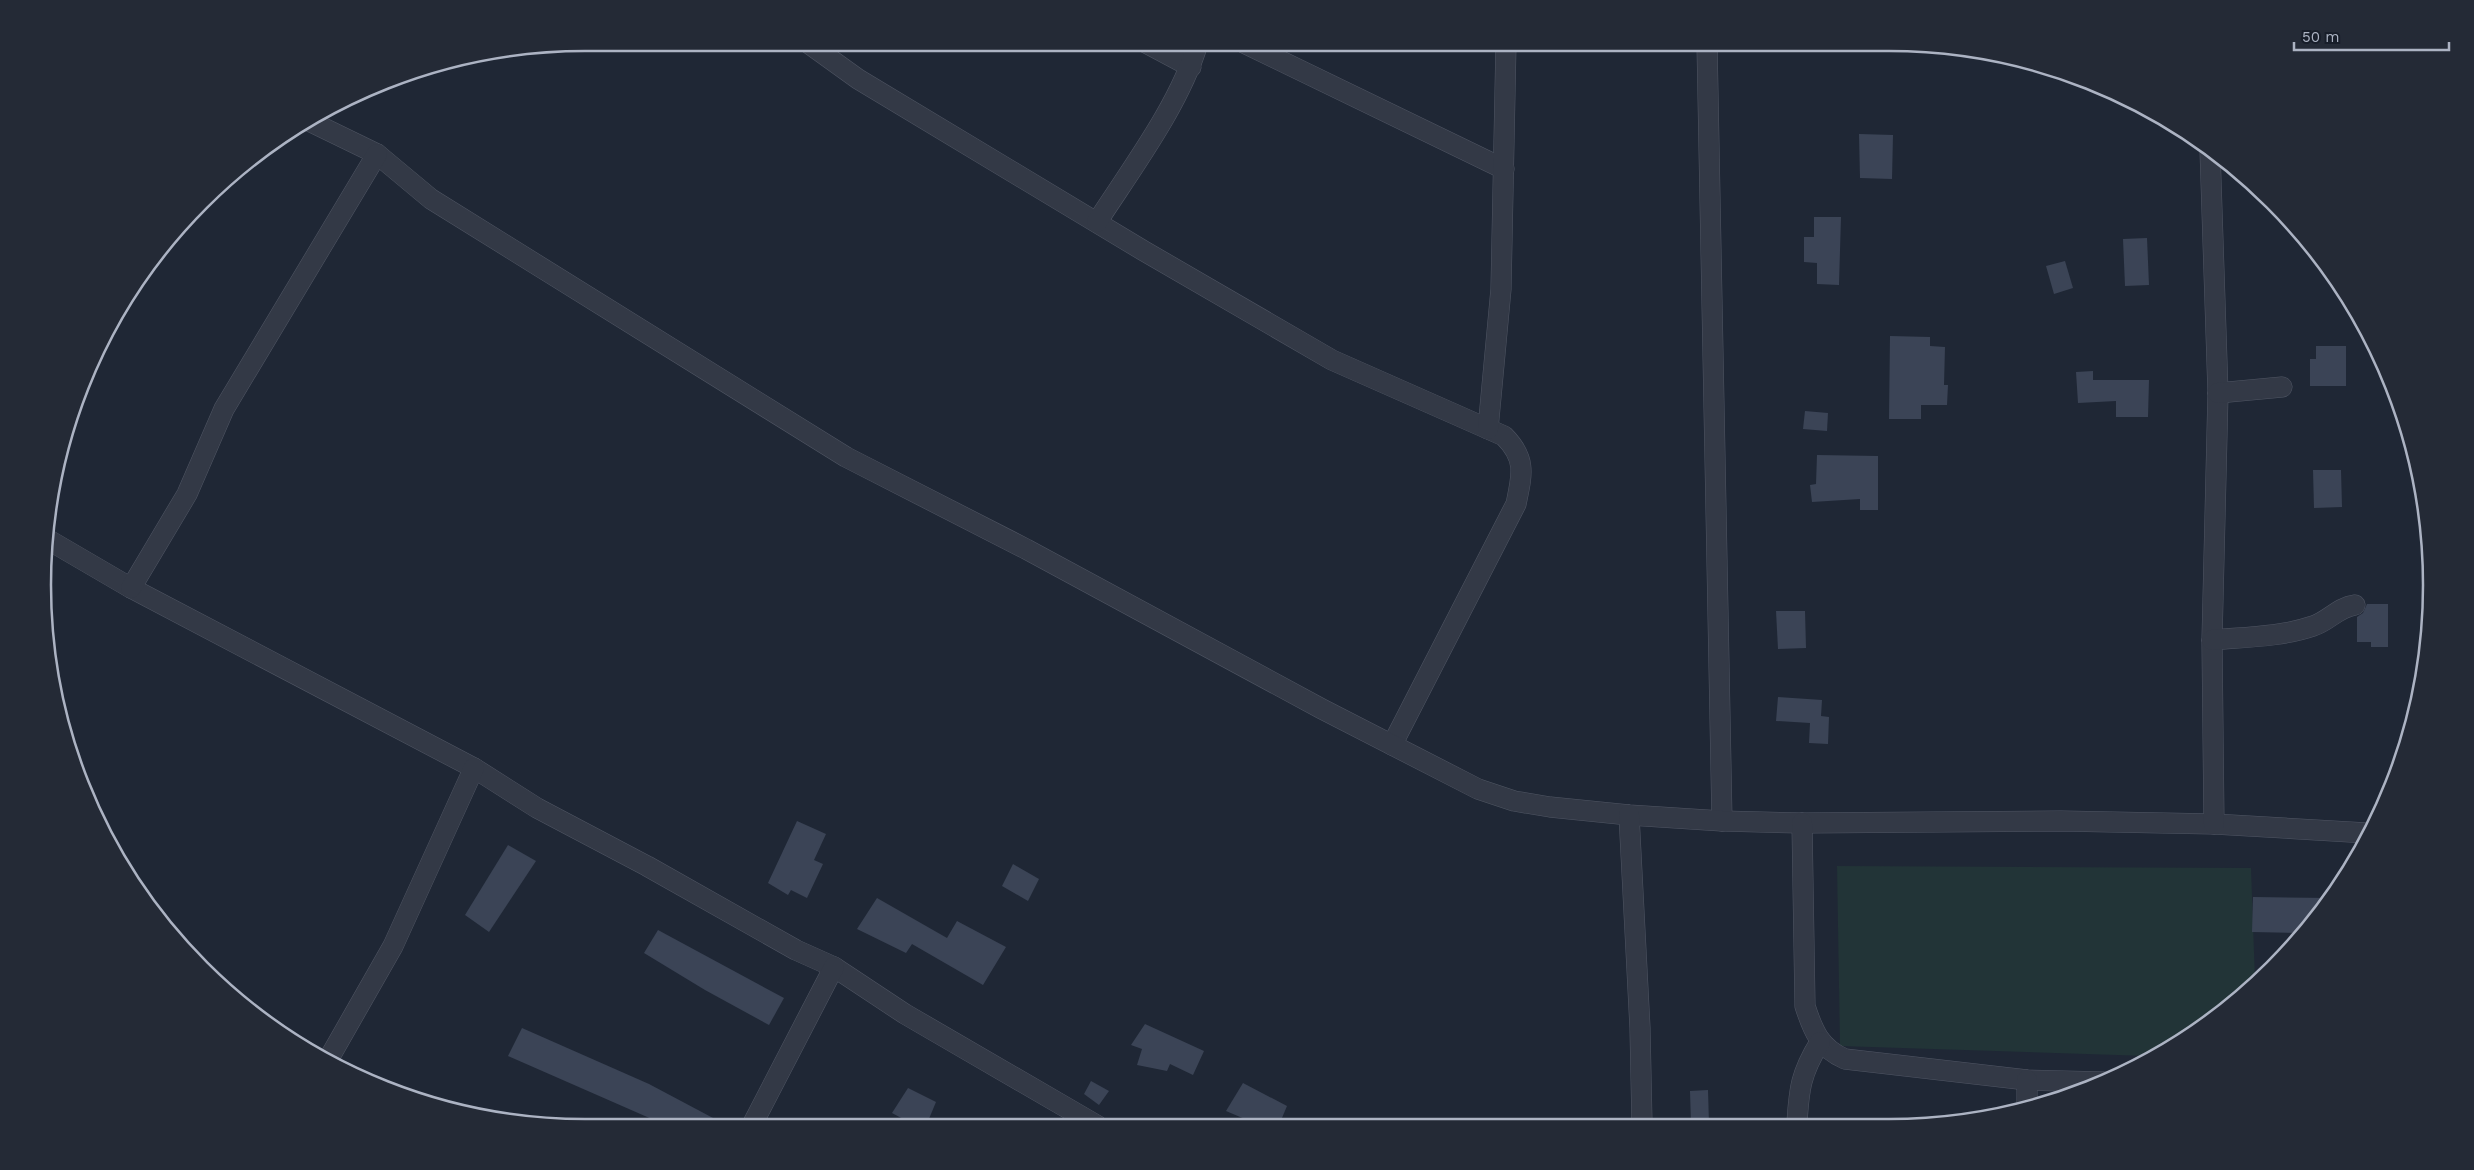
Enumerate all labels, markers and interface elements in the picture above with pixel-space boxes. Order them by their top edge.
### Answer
scale bar [2294,20,2449,52]
text: 50 m [2302,28,2339,46]

